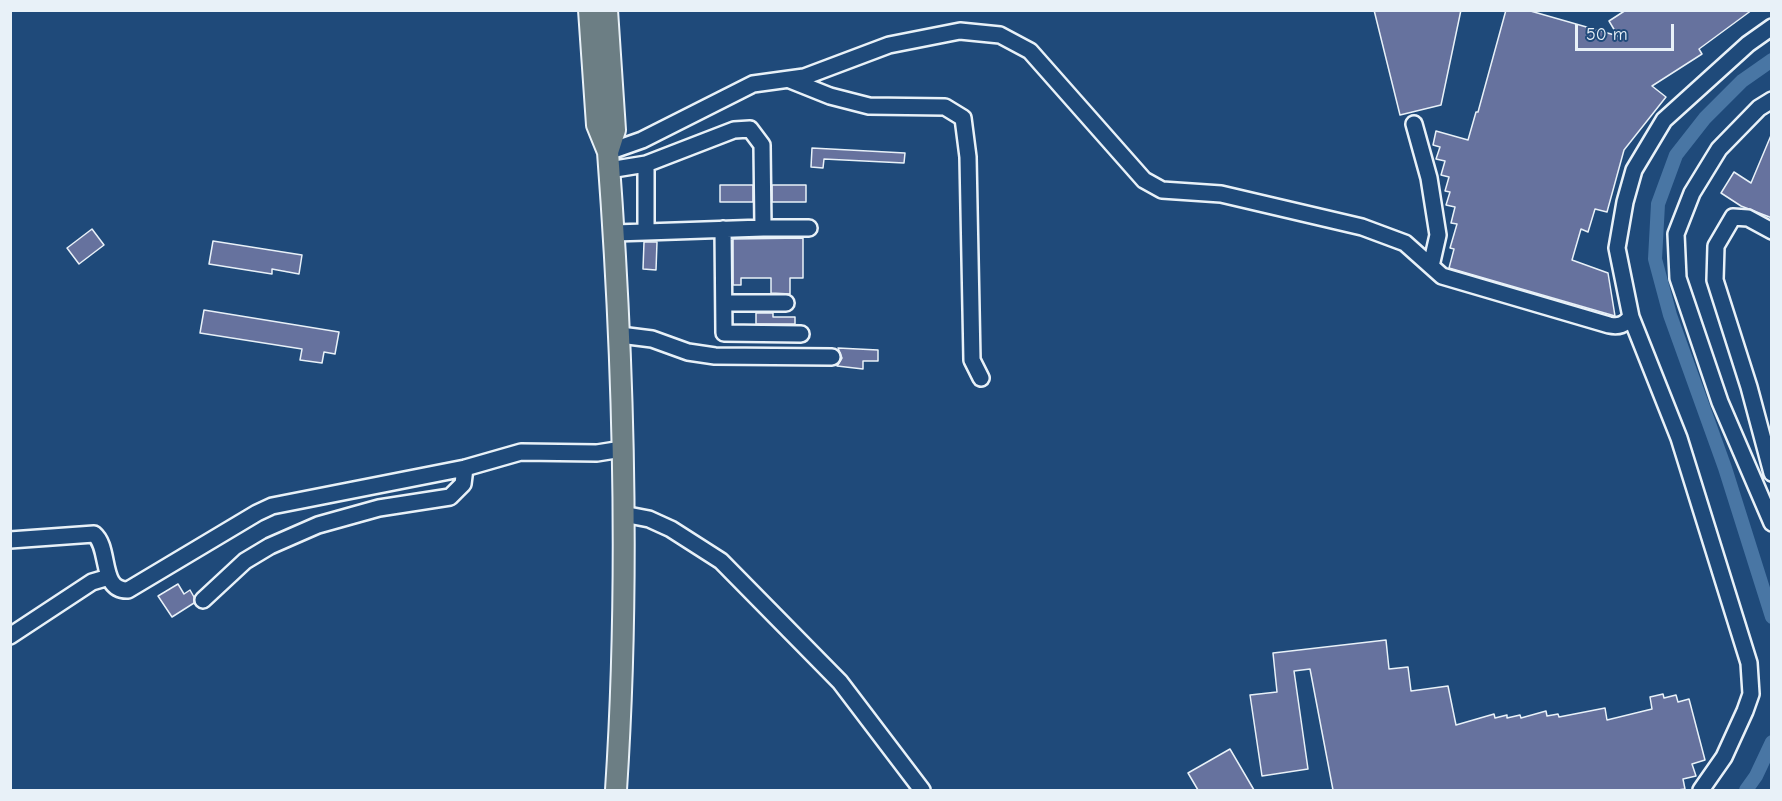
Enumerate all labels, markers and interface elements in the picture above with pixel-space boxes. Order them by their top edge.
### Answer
scale bar [1578,12,1677,50]
text: 50 m [1586,24,1628,45]

